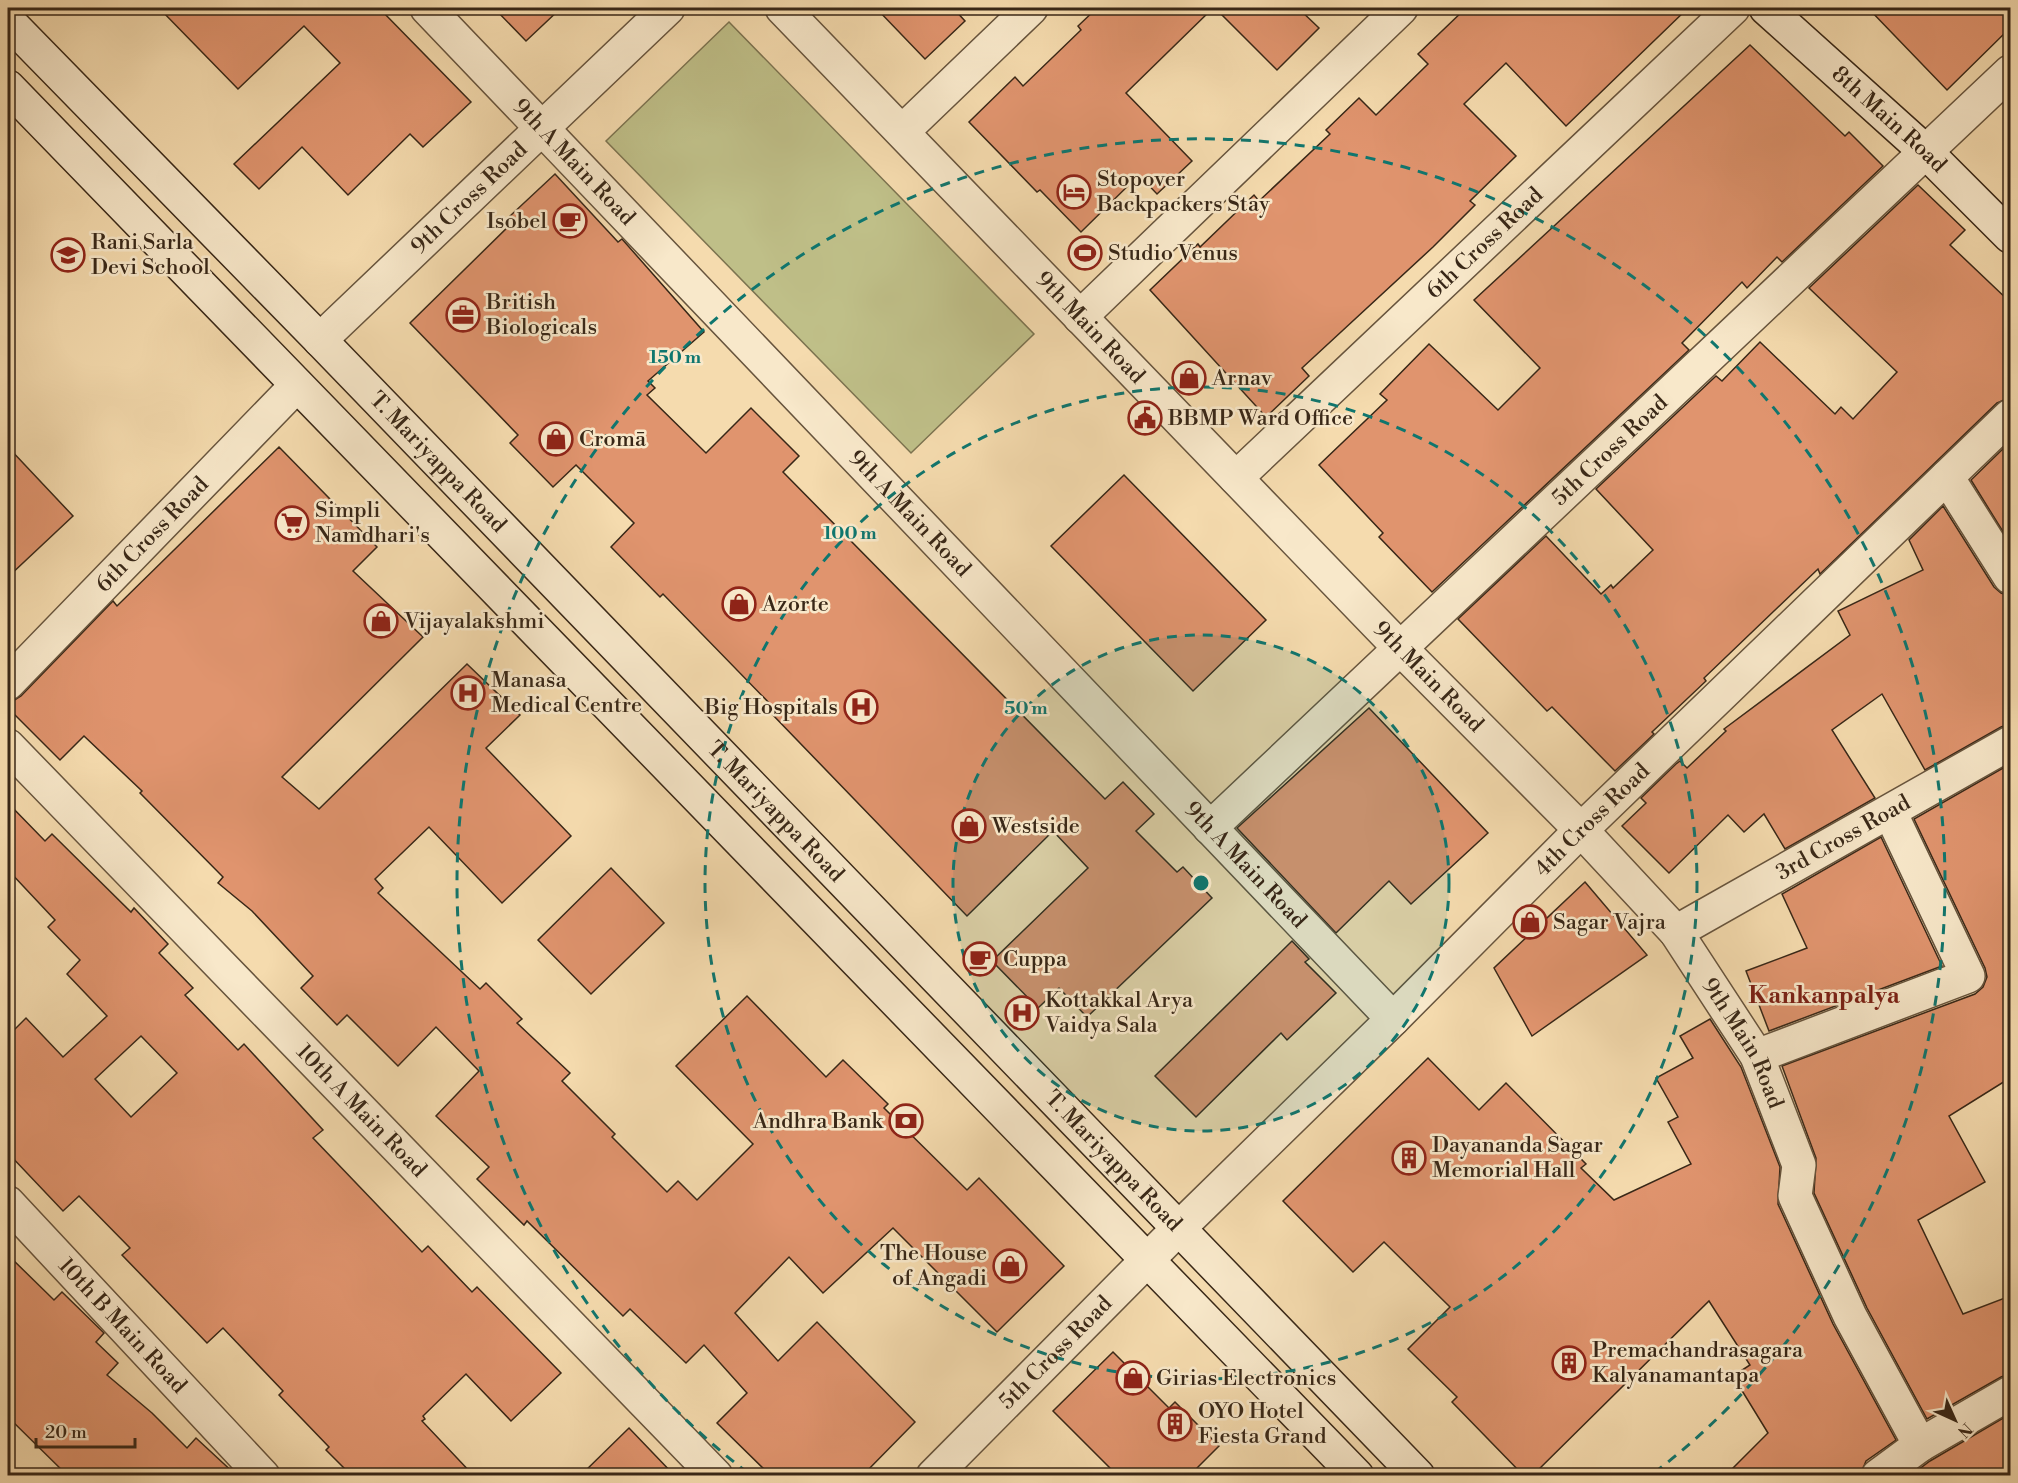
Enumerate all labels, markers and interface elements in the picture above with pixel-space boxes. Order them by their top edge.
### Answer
street label: 8th Main Road [1826,60,1953,179]
street label: 9th A Main Road [507,93,641,231]
street label: 9th Cross Road [405,136,533,260]
place label: Stopover Backpackers Stay [1096,166,1270,218]
hotel icon: Stopover Backpackers Stay [1056,174,1092,210]
street label: 6th Cross Road [1420,181,1549,305]
cafe icon: Isobel [552,203,588,239]
place label: Isobel [486,208,547,235]
place label: Rani Sarla Devi School [91,229,210,281]
sports icon: Studio Venus [1067,235,1103,271]
school or university icon: Rani Sarla Devi School [50,237,86,273]
place label: Studio Venus [1108,240,1238,267]
street label: 9th Main Road [1030,266,1151,390]
place label: British Biologicals [485,289,597,341]
office icon: British Biologicals [445,297,481,333]
text: 150 m [649,346,702,369]
shop icon: Arnav [1171,360,1207,396]
place label: Arnav [1211,365,1273,392]
street label: T. Mariyappa Road [364,386,513,539]
street label: 5th Cross Road [1546,389,1674,511]
public building icon: BBMP Ward Office [1127,400,1163,436]
place label: BBMP Ward Office [1167,405,1353,432]
shop icon: Cromā [538,421,574,457]
place label: Cromā [579,426,647,453]
street label: 9th A Main Road [843,444,977,583]
street label: 6th Cross Road [90,471,215,598]
place label: Simpli Namdhari's [315,497,430,549]
supermarket icon: Simpli Namdhari's [274,505,310,541]
text: 100 m [823,522,877,545]
shop icon: Azorte [721,586,757,622]
place label: Azorte [761,591,829,618]
shop icon: Vijayalakshmi [363,603,399,639]
place label: Vijayalakshmi [403,608,545,635]
street label: 9th Main Road [1368,615,1490,738]
place label: Manasa Medical Centre [491,667,642,719]
hospital icon: Manasa Medical Centre [450,675,486,711]
hospital icon: Big Hospitals [843,689,879,725]
place label: Big Hospitals [704,694,838,721]
text: 50 m [1004,697,1048,720]
street label: T. Mariyappa Road [702,735,850,888]
street label: 4th Cross Road [1529,757,1656,882]
street label: 3rd Cross Road [1771,788,1916,886]
street label: 9th A Main Road [1179,796,1313,934]
shop icon: Westside [951,808,987,844]
place label: Westside [991,813,1080,840]
centre of rings [1191,873,1211,893]
shop icon: Sagar Vajra [1512,904,1548,940]
place label: Sagar Vajra [1553,909,1667,936]
cafe icon: Cuppa [962,941,998,977]
place label: Cuppa [1003,946,1068,973]
street label: 9th Main Road [1696,973,1790,1113]
district label: Kankanpalya [1748,981,1901,1011]
place label: Kottakkal Arya Vaidya Sala [1044,987,1194,1039]
hospital icon: Kottakkal Arya Vaidya Sala [1004,995,1040,1031]
street label: 10th A Main Road [291,1038,433,1183]
street label: T. Mariyappa Road [1039,1085,1188,1237]
bank icon: Andhra Bank [888,1103,924,1139]
place label: Andhra Bank [752,1108,885,1135]
place label: Dayananda Sagar Memorial Hall [1432,1132,1603,1184]
building icon: Dayananda Sagar Memorial Hall [1391,1140,1427,1176]
place label: The House of Angadi [880,1240,987,1292]
shop icon: The House of Angadi [992,1248,1028,1284]
street label: 10th B Main Road [53,1252,193,1400]
street label: 5th Cross Road [993,1290,1118,1415]
place label: Premachandrasagara Kalyanamantapa [1592,1337,1804,1389]
building icon: Premachandrasagara Kalyanamantapa [1551,1345,1587,1381]
shop icon: Girias Electronics [1115,1360,1151,1396]
place label: Girias Electronics [1156,1365,1336,1392]
north arrow [1925,1390,1985,1450]
place label: OYO Hotel Fiesta Grand [1198,1398,1327,1450]
building icon: OYO Hotel Fiesta Grand [1157,1406,1193,1442]
scale bar [36,1411,135,1449]
text: N [1953,1418,1976,1442]
text: 20 m [45,1421,87,1444]

